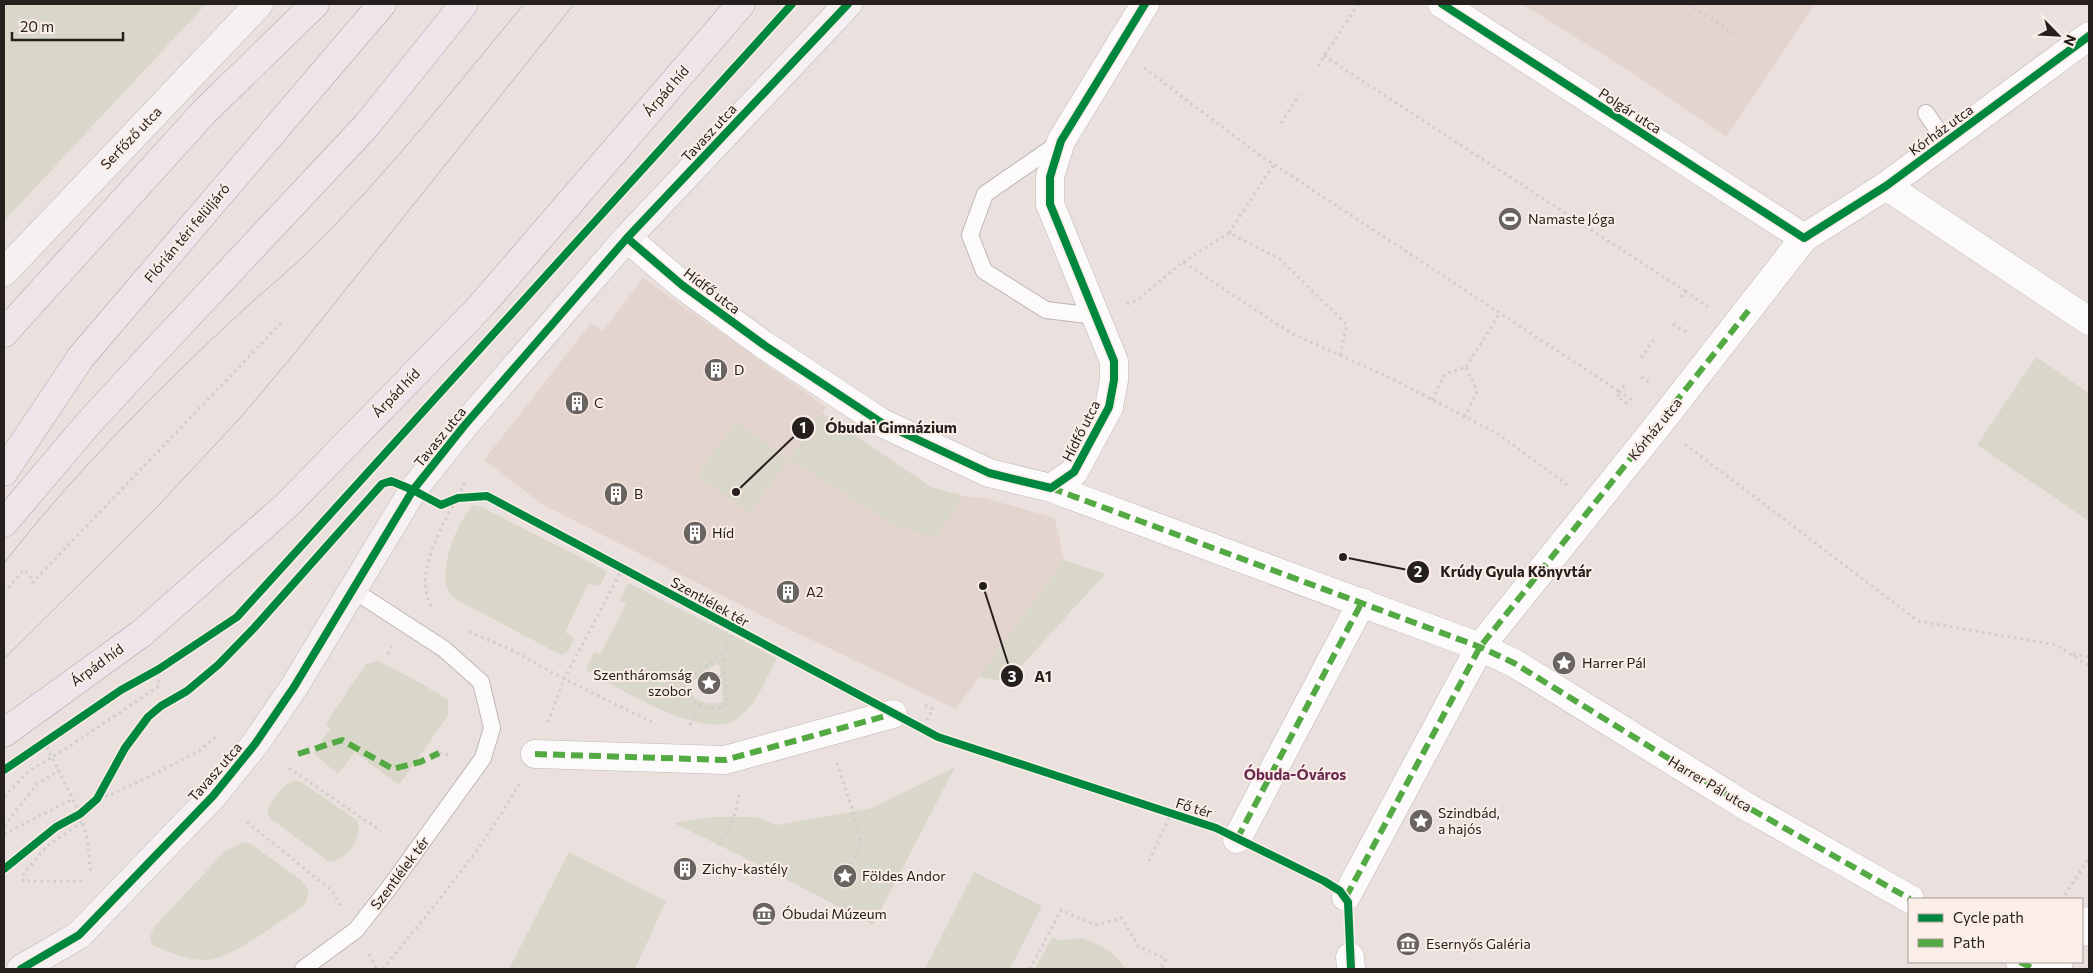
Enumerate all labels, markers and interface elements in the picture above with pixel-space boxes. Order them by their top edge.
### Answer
scale bar [12,10,124,42]
north arrow [2033,10,2083,60]
text: 20 m [20,17,54,35]
text: N [2060,32,2080,49]
street label: Árpád híd [639,62,692,119]
street label: Polgár utca [1596,84,1665,137]
street label: Tavasz utca [678,100,740,165]
street label: Kórház utca [1905,101,1976,159]
street label: Serfőző utca [97,103,165,172]
street label: Flórián téri felüljáró [140,180,233,286]
sports icon: Namaste Jóga [1497,206,1523,232]
place label: Namaste Jóga [1528,210,1615,227]
street label: Hídfő utca [681,264,744,317]
building icon: D [703,357,729,383]
place label: D [734,361,744,378]
street label: Árpád híd [368,365,423,421]
building icon: C [564,390,590,416]
place label: C [594,394,604,411]
street label: Kórház utca [1624,394,1685,463]
street label: Hídfő utca [1058,397,1103,464]
street label: Tavasz utca [410,403,469,470]
callout: Óbudai Gimnázium [790,413,967,443]
text: Óbudai Gimnázium [825,417,957,436]
text: 1 [800,418,806,436]
building icon: B [603,481,629,507]
place label: B [634,485,643,502]
building icon: Híd [682,520,708,546]
place label: Híd [712,524,734,541]
callout: Krúdy Gyula Könyvtár [1405,557,1602,587]
text: 2 [1414,562,1422,580]
text: Krúdy Gyula Könyvtár [1440,562,1592,580]
street label: Szentlélek tér [668,573,753,630]
building icon: A2 [775,579,801,605]
place label: A2 [806,583,824,600]
street label: Árpád híd [67,640,126,689]
place icon: Harrer Pál [1551,650,1577,676]
place label: Harrer Pál [1582,654,1646,671]
callout: A1 [999,661,1062,691]
place label: Szentháromság szobor [593,666,692,699]
text: 3 [1008,667,1017,685]
text: A1 [1034,667,1052,685]
place icon: Szentháromság szobor [696,670,722,696]
street label: Tavasz utca [184,739,245,805]
street label: Harrer Pál utca [1665,752,1755,815]
district label: Óbuda-Óváros [1244,764,1346,783]
street label: Fő tér [1174,794,1215,821]
place label: Szindbád, a hajós [1438,804,1500,837]
place icon: Szindbád, a hajós [1408,808,1434,834]
street label: Szentlélek tér [367,832,433,913]
building icon: Zichy-kastély [672,856,698,882]
place label: Zichy-kastély [702,860,788,877]
place icon: Földes Andor [832,863,858,889]
place label: Földes Andor [862,867,946,884]
legend [1908,898,2083,963]
museum icon: Óbudai Múzeum [751,901,777,927]
place label: Óbudai Múzeum [782,905,887,922]
text: Cycle path [1953,908,2024,926]
museum icon: Esernyős Galéria [1395,931,1421,957]
text: Path [1953,933,1985,951]
place label: Esernyős Galéria [1426,935,1531,952]

